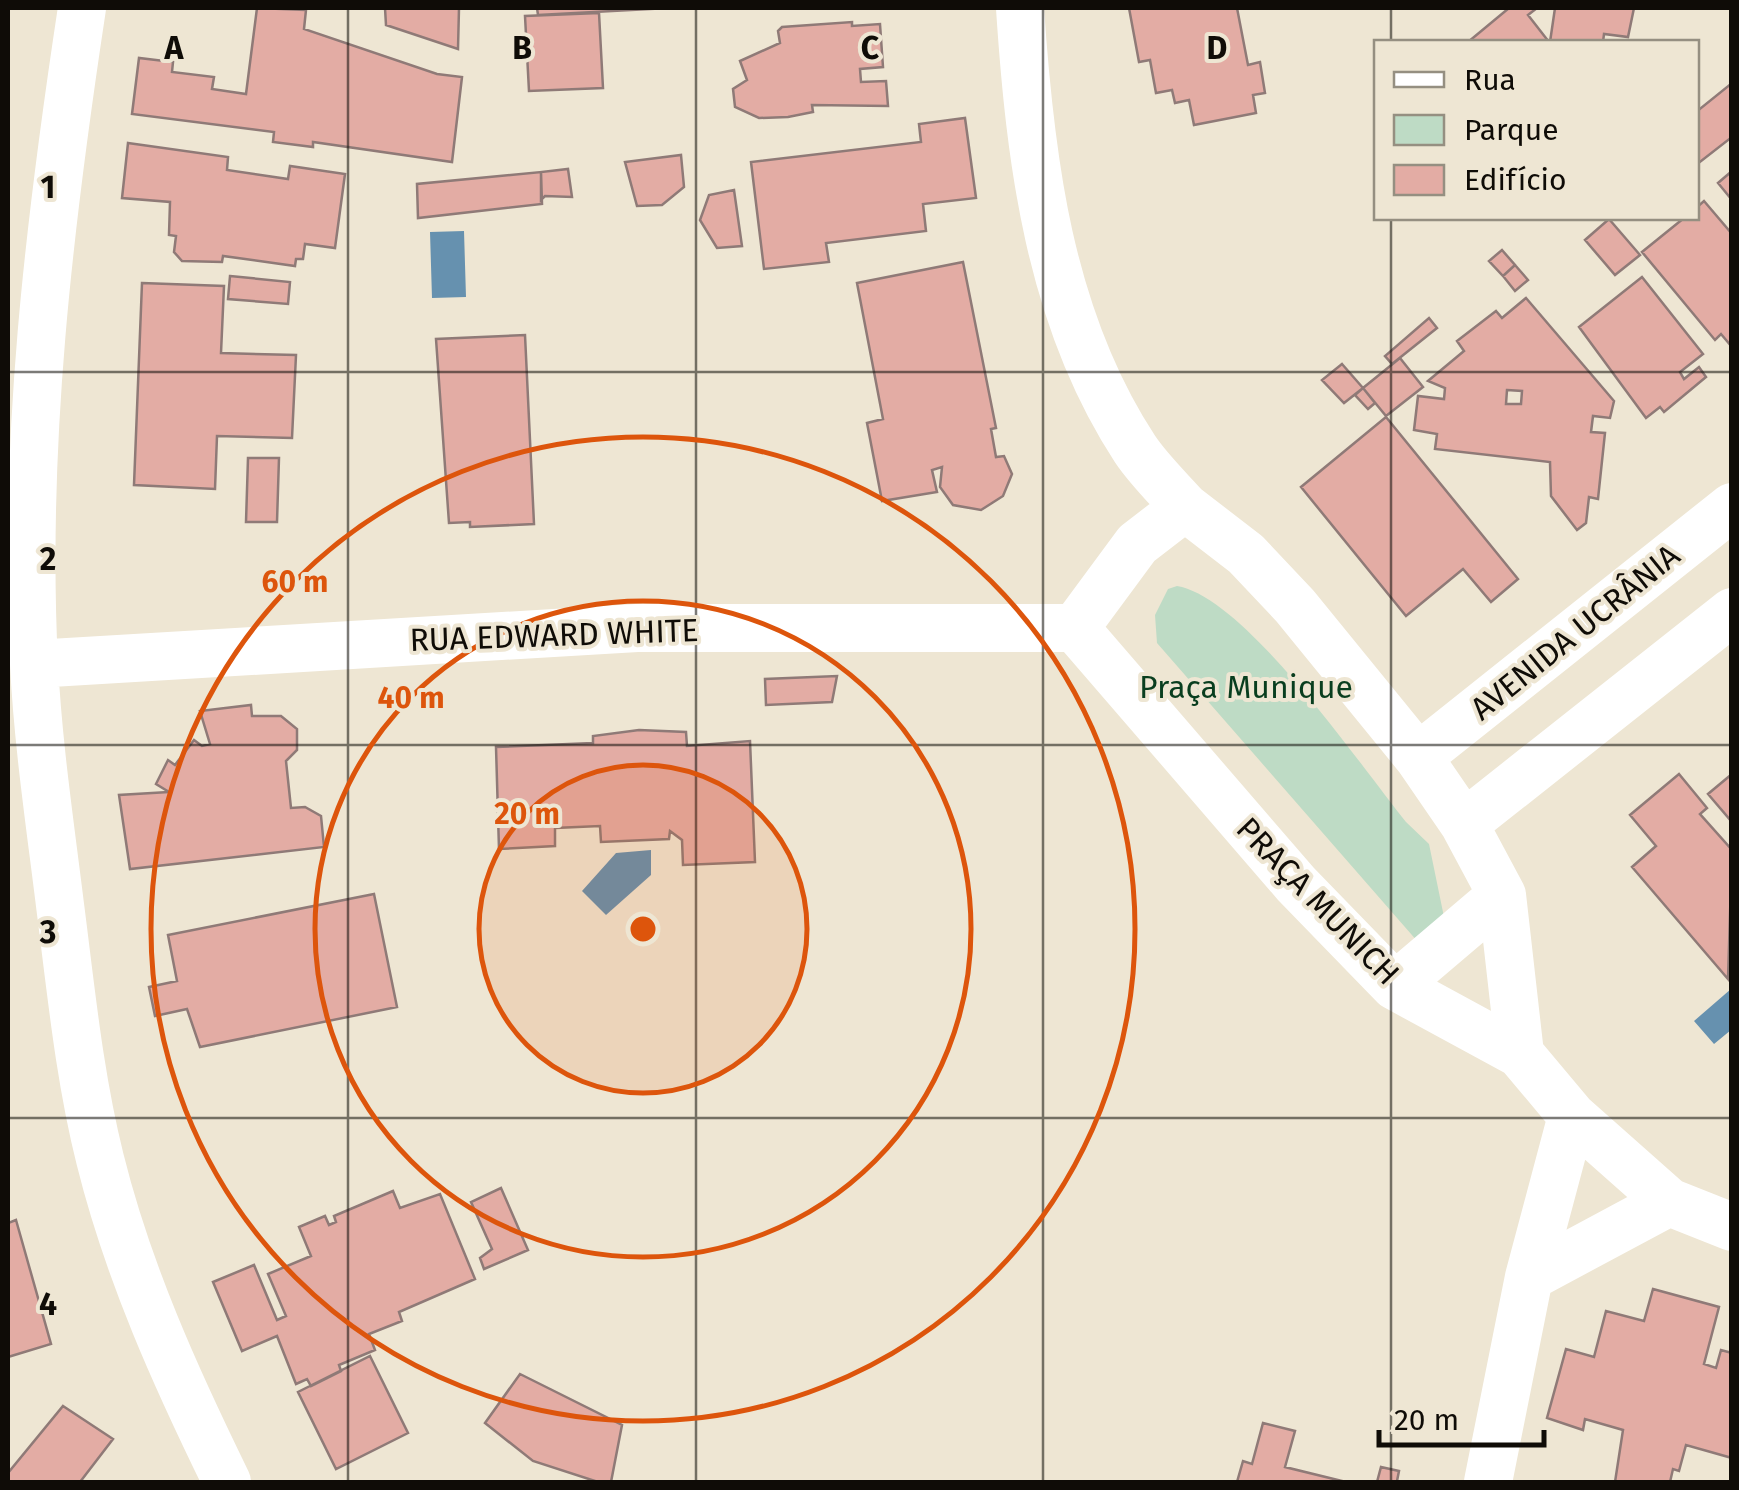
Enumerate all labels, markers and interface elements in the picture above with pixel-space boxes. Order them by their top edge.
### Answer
text: A [164,29,185,67]
text: B [512,29,532,67]
text: C [861,29,880,67]
text: D [1207,29,1227,67]
legend [1374,40,1699,220]
text: Rua [1464,62,1516,98]
text: Parque [1464,112,1559,148]
text: Edifício [1464,162,1566,198]
text: 1 [41,168,55,206]
street label: AVENIDA UCRÂNIA [1463,536,1688,728]
text: 2 [40,540,56,578]
text: 60 m [262,564,328,600]
street label: RUA EDWARD WHITE [409,611,699,659]
park label: Praça Munique [1139,668,1353,706]
text: 40 m [378,680,444,716]
text: 20 m [494,796,560,832]
street label: PRAÇA MUNICH [1229,809,1407,993]
centre of rings [625,911,661,947]
text: 3 [39,913,56,951]
text: 4 [39,1285,57,1323]
scale bar [1379,1385,1544,1447]
text: 20 m [1394,1402,1459,1438]

